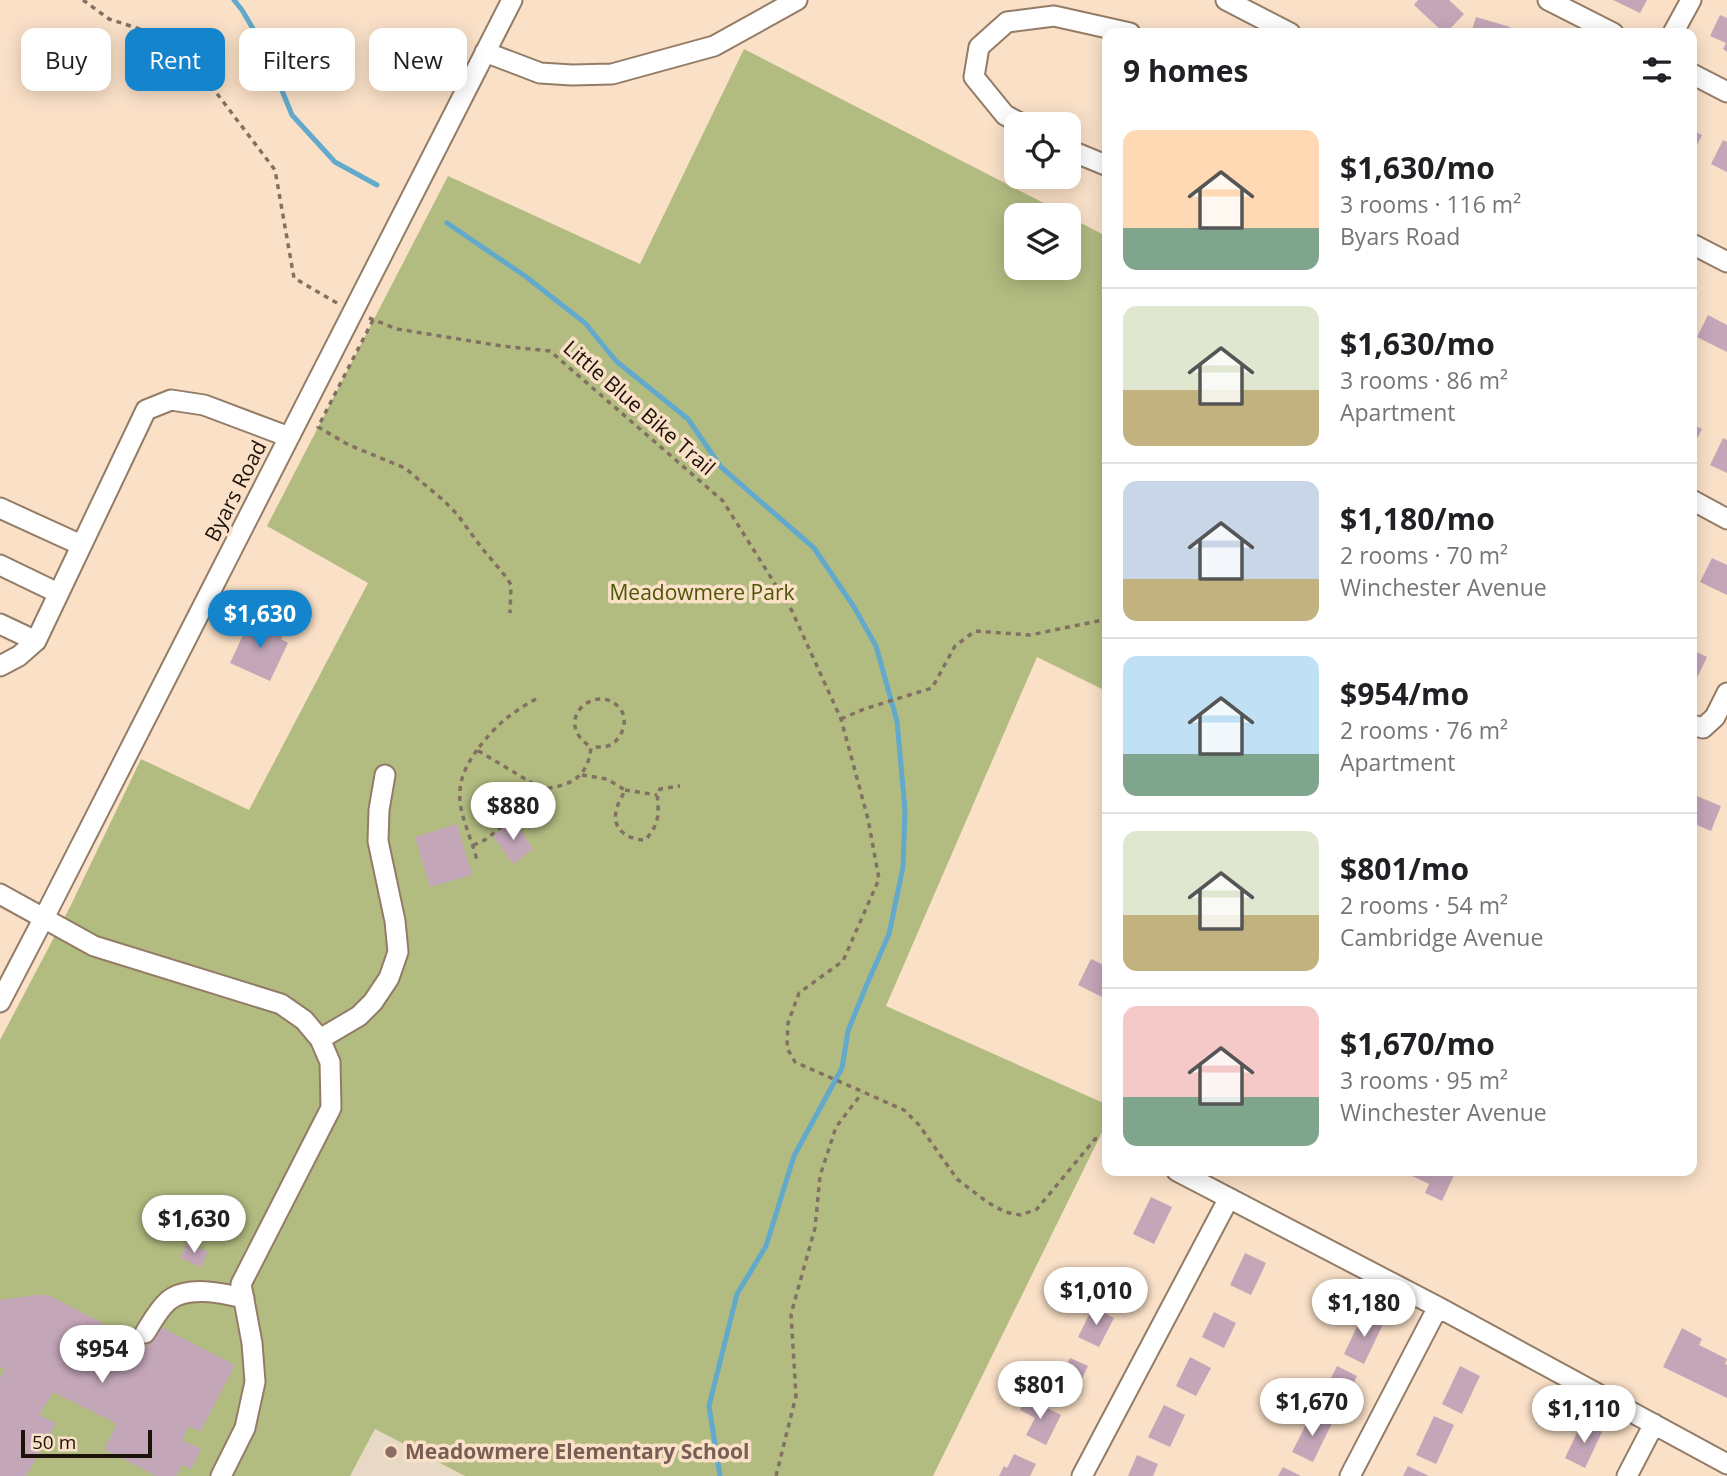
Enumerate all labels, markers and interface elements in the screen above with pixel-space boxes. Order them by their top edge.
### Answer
chip: Buy [21,28,111,91]
chip: Rent [125,28,225,91]
chip: Filters [239,28,355,91]
chip: New [369,28,467,91]
text: 9 homes [1123,50,1248,91]
icon: filters [1638,51,1676,89]
map controls [1004,112,1081,280]
button: locate [1004,112,1081,189]
text: $1,630/mo [1340,147,1495,188]
icon: home [1179,158,1263,242]
text: 3 rooms · 116 m² [1340,188,1521,220]
button: layers [1004,203,1081,280]
text: Byars Road [1340,220,1460,252]
text: $1,630/mo [1340,323,1495,364]
street label: Little Blue Bike Trail [558,334,721,481]
icon: home [1179,334,1263,418]
text: 3 rooms · 86 m² [1340,364,1508,396]
text: Apartment [1340,396,1456,428]
street label: Byars Road [198,435,273,546]
text: $1,180/mo [1340,498,1495,539]
icon: home [1179,509,1263,593]
text: 2 rooms · 70 m² [1340,539,1508,571]
text: Winchester Avenue [1340,571,1547,603]
park label: Meadowmere Park [609,578,795,606]
pin: $1,630 [203,590,317,650]
text: $1,630 [224,597,296,629]
text: $954/mo [1340,673,1469,714]
icon: home [1179,684,1263,768]
text: 2 rooms · 76 m² [1340,714,1508,746]
text: Apartment [1340,746,1456,778]
pin: $880 [472,782,554,842]
text: $880 [487,789,539,821]
text: $801/mo [1340,848,1469,889]
icon: home [1179,859,1263,943]
text: 2 rooms · 54 m² [1340,889,1508,921]
text: Cambridge Avenue [1340,921,1543,953]
text: $1,670/mo [1340,1023,1495,1064]
icon: home [1179,1034,1263,1118]
text: 3 rooms · 95 m² [1340,1064,1508,1096]
text: Winchester Avenue [1340,1096,1547,1128]
pin: $1,630 [137,1196,251,1255]
text: $1,630 [158,1202,230,1234]
pin: $1,010 [1039,1268,1153,1327]
text: $1,010 [1060,1274,1132,1306]
pin: $1,180 [1307,1280,1421,1339]
text: $1,180 [1328,1286,1400,1318]
pin: $954 [61,1326,143,1385]
text: $954 [76,1332,128,1364]
pin: $801 [999,1362,1081,1421]
text: $801 [1014,1368,1066,1400]
pin: $1,670 [1255,1378,1369,1438]
text: $1,670 [1276,1385,1348,1417]
pin: $1,110 [1527,1386,1641,1445]
text: $1,110 [1548,1392,1620,1424]
scale bar [21,1427,152,1459]
text: 50 m [32,1429,76,1455]
place label: Meadowmere Elementary School [405,1437,749,1465]
marker: Meadowmere Elementary School [383,1444,399,1460]

